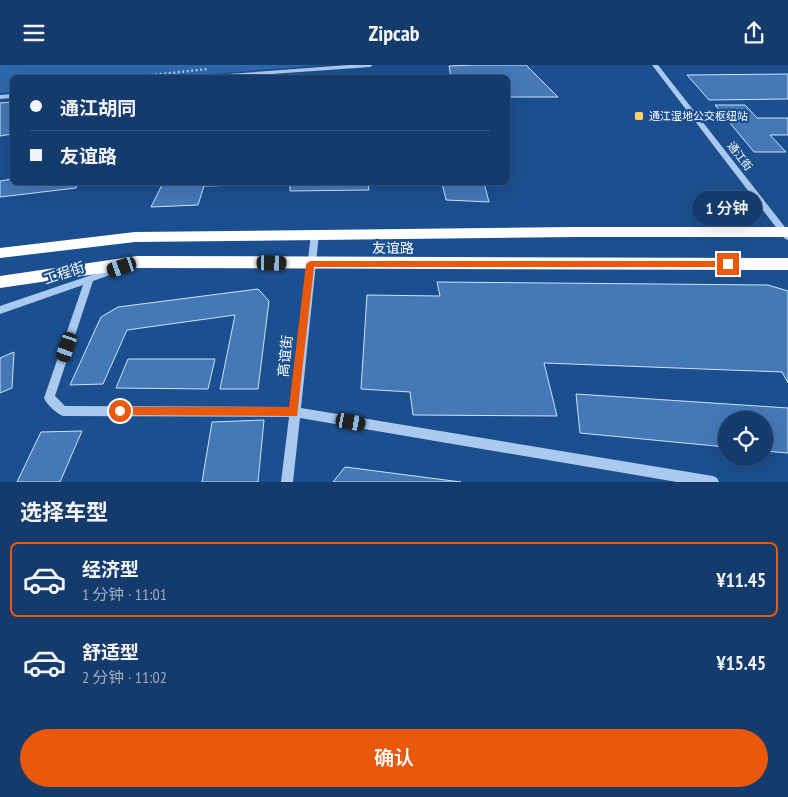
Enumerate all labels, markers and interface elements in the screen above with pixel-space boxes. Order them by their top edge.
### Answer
icon: menu [20,19,48,47]
text: Zipcab [368,19,420,47]
icon: share [740,19,768,47]
text: 通江胡同 [60,96,136,120]
place label: 通江湿地公交枢纽站 [649,109,748,123]
marker: 通江湿地公交枢纽站 [633,110,645,122]
street label: 通江街 [724,139,756,173]
text: 友谊路 [60,144,117,168]
callout: 1 分钟 [693,191,763,227]
text: 1 分钟 [706,198,748,218]
street label: 友谊路 [372,239,414,257]
route end [717,253,739,275]
car [105,255,138,279]
car [256,255,287,271]
street label: 工程街 [41,258,87,288]
car [55,330,78,364]
street label: 高谊街 [274,334,296,378]
route start [109,400,131,422]
map controls [718,411,773,466]
button: locate [718,411,773,466]
car [334,412,367,432]
text: 选择车型 [20,498,108,526]
icon: car [22,557,67,602]
text: 经济型 [82,557,139,581]
text: ¥11.45 [717,568,766,592]
text: 1 分钟 · 11:01 [82,584,167,604]
icon: car [22,640,67,685]
text: 舒适型 [82,640,139,664]
text: ¥15.45 [717,651,766,675]
text: 2 分钟 · 11:02 [82,667,167,687]
button: 确认 [20,729,768,787]

